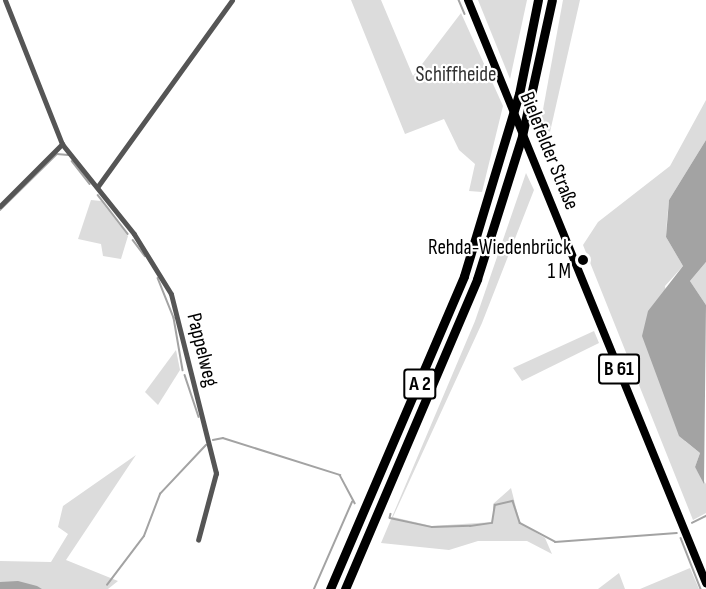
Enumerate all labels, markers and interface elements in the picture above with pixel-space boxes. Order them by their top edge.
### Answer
park label: Schiffheide [416,62,496,88]
street label: Bielefelder Straße [514,88,584,214]
place label: Rehda-Wiedenbrück 1 M [428,235,571,285]
marker: Rehda-Wiedenbrück 1 M [576,253,590,267]
street label: Pappelweg [181,311,223,389]
road number: B 61 [598,352,640,386]
road number: A 2 [402,367,438,401]

